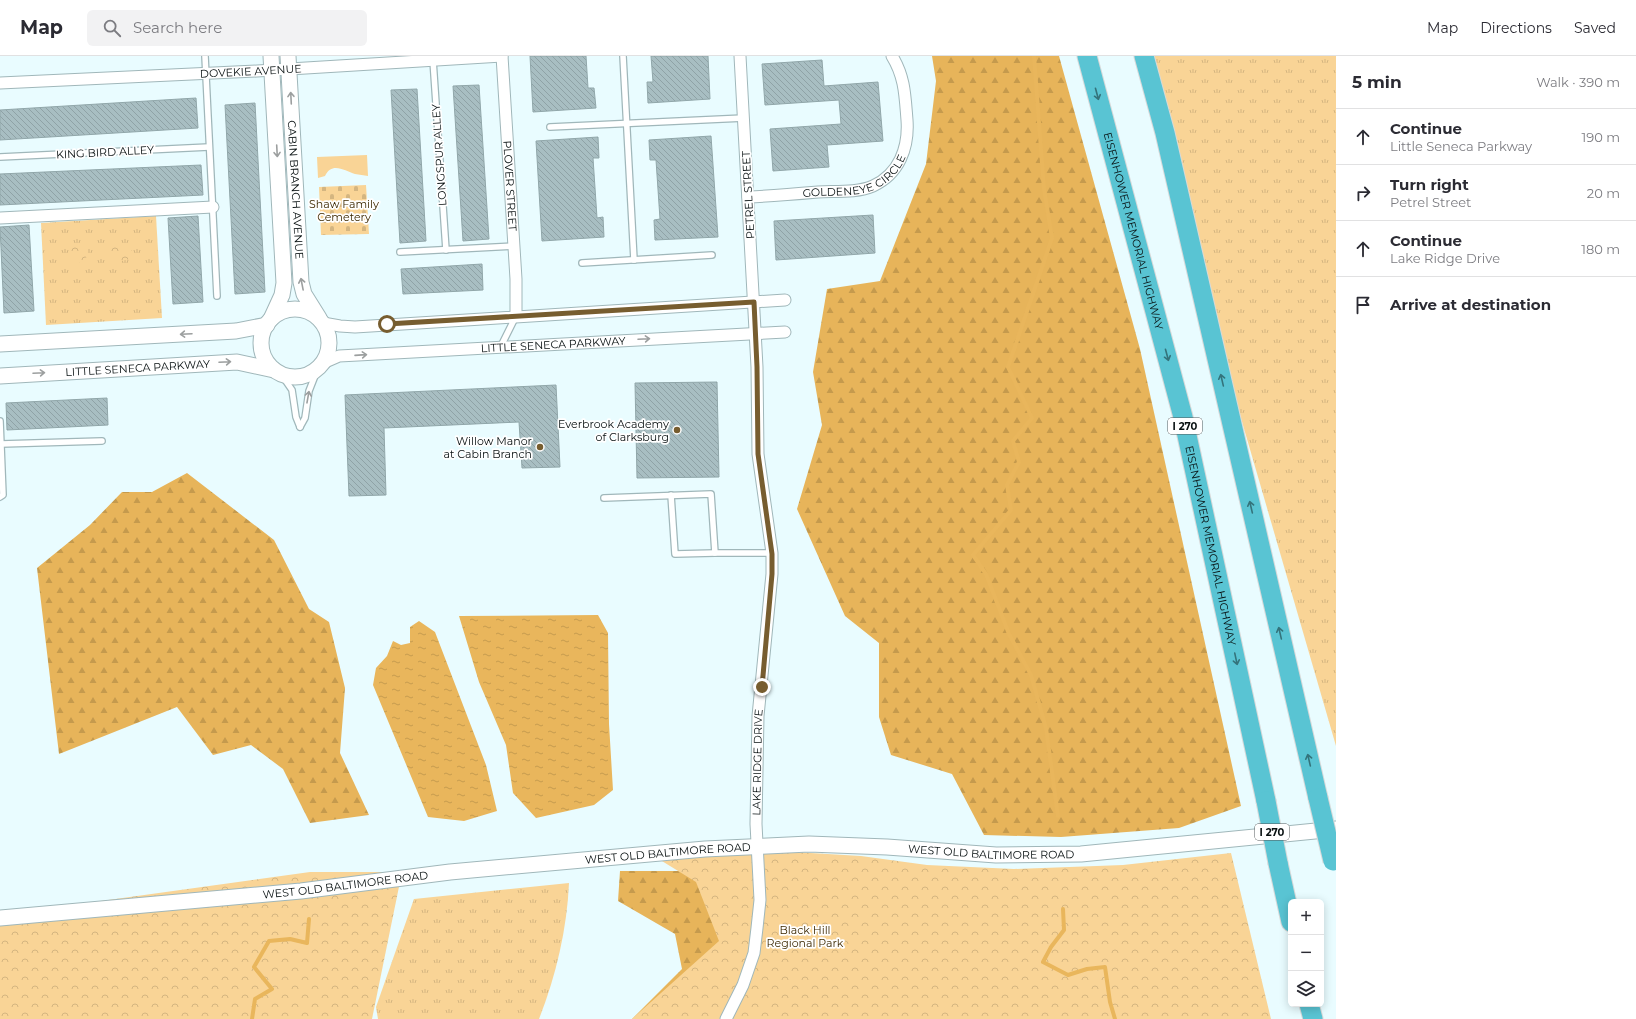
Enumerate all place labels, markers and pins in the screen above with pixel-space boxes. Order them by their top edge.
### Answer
place label: Everbrook Academy of Clarksburg [558,417,669,444]
marker: Everbrook Academy of Clarksburg [672,425,682,435]
place label: Willow Manor at Cabin Branch [443,434,532,461]
marker: Willow Manor at Cabin Branch [535,442,545,452]

